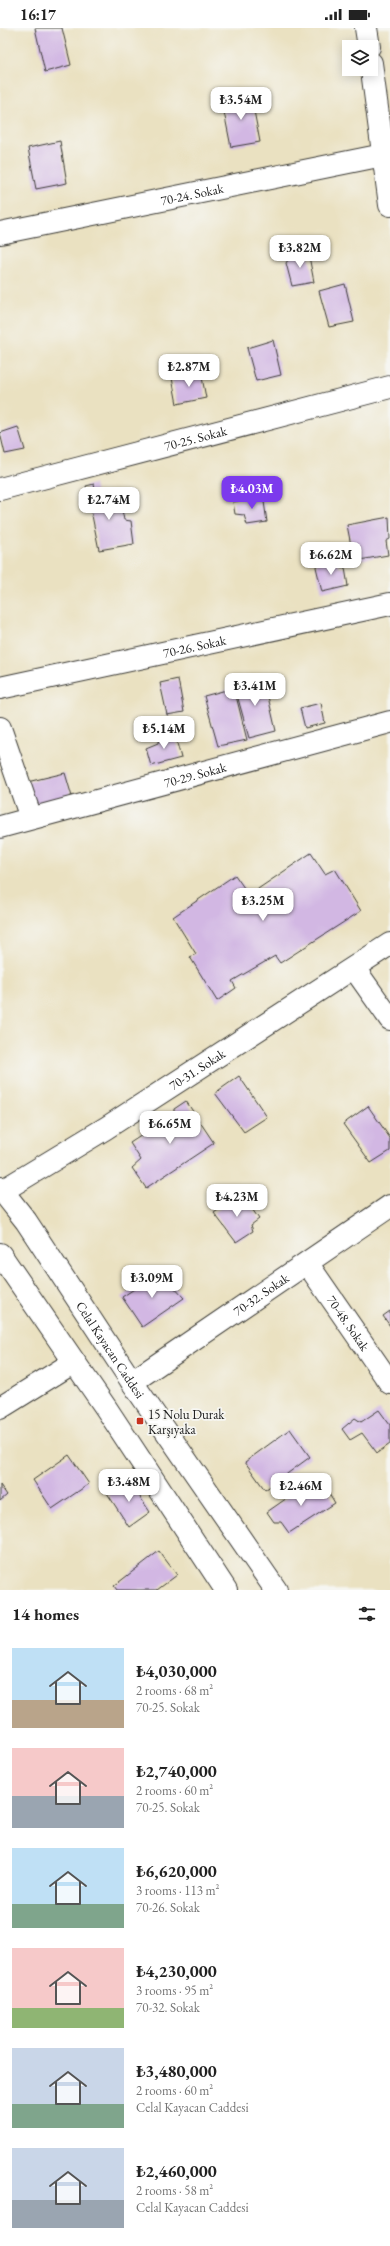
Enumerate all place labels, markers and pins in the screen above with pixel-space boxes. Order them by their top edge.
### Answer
pin: ₺3.54M [208,87,274,121]
pin: ₺3.82M [267,235,333,269]
pin: ₺2.87M [156,354,222,388]
pin: ₺4.03M [219,476,285,510]
pin: ₺2.74M [76,487,142,521]
pin: ₺6.62M [298,542,364,576]
pin: ₺3.41M [222,673,288,707]
pin: ₺5.14M [131,716,197,750]
pin: ₺3.25M [230,888,296,922]
pin: ₺6.65M [137,1111,203,1145]
pin: ₺4.23M [204,1184,270,1218]
pin: ₺3.09M [119,1265,185,1299]
place label: 15 Nolu Durak Karşıyaka [148,1406,225,1438]
marker: 15 Nolu Durak Karşıyaka [135,1416,145,1426]
pin: ₺3.48M [96,1469,162,1503]
pin: ₺2.46M [268,1473,334,1507]

